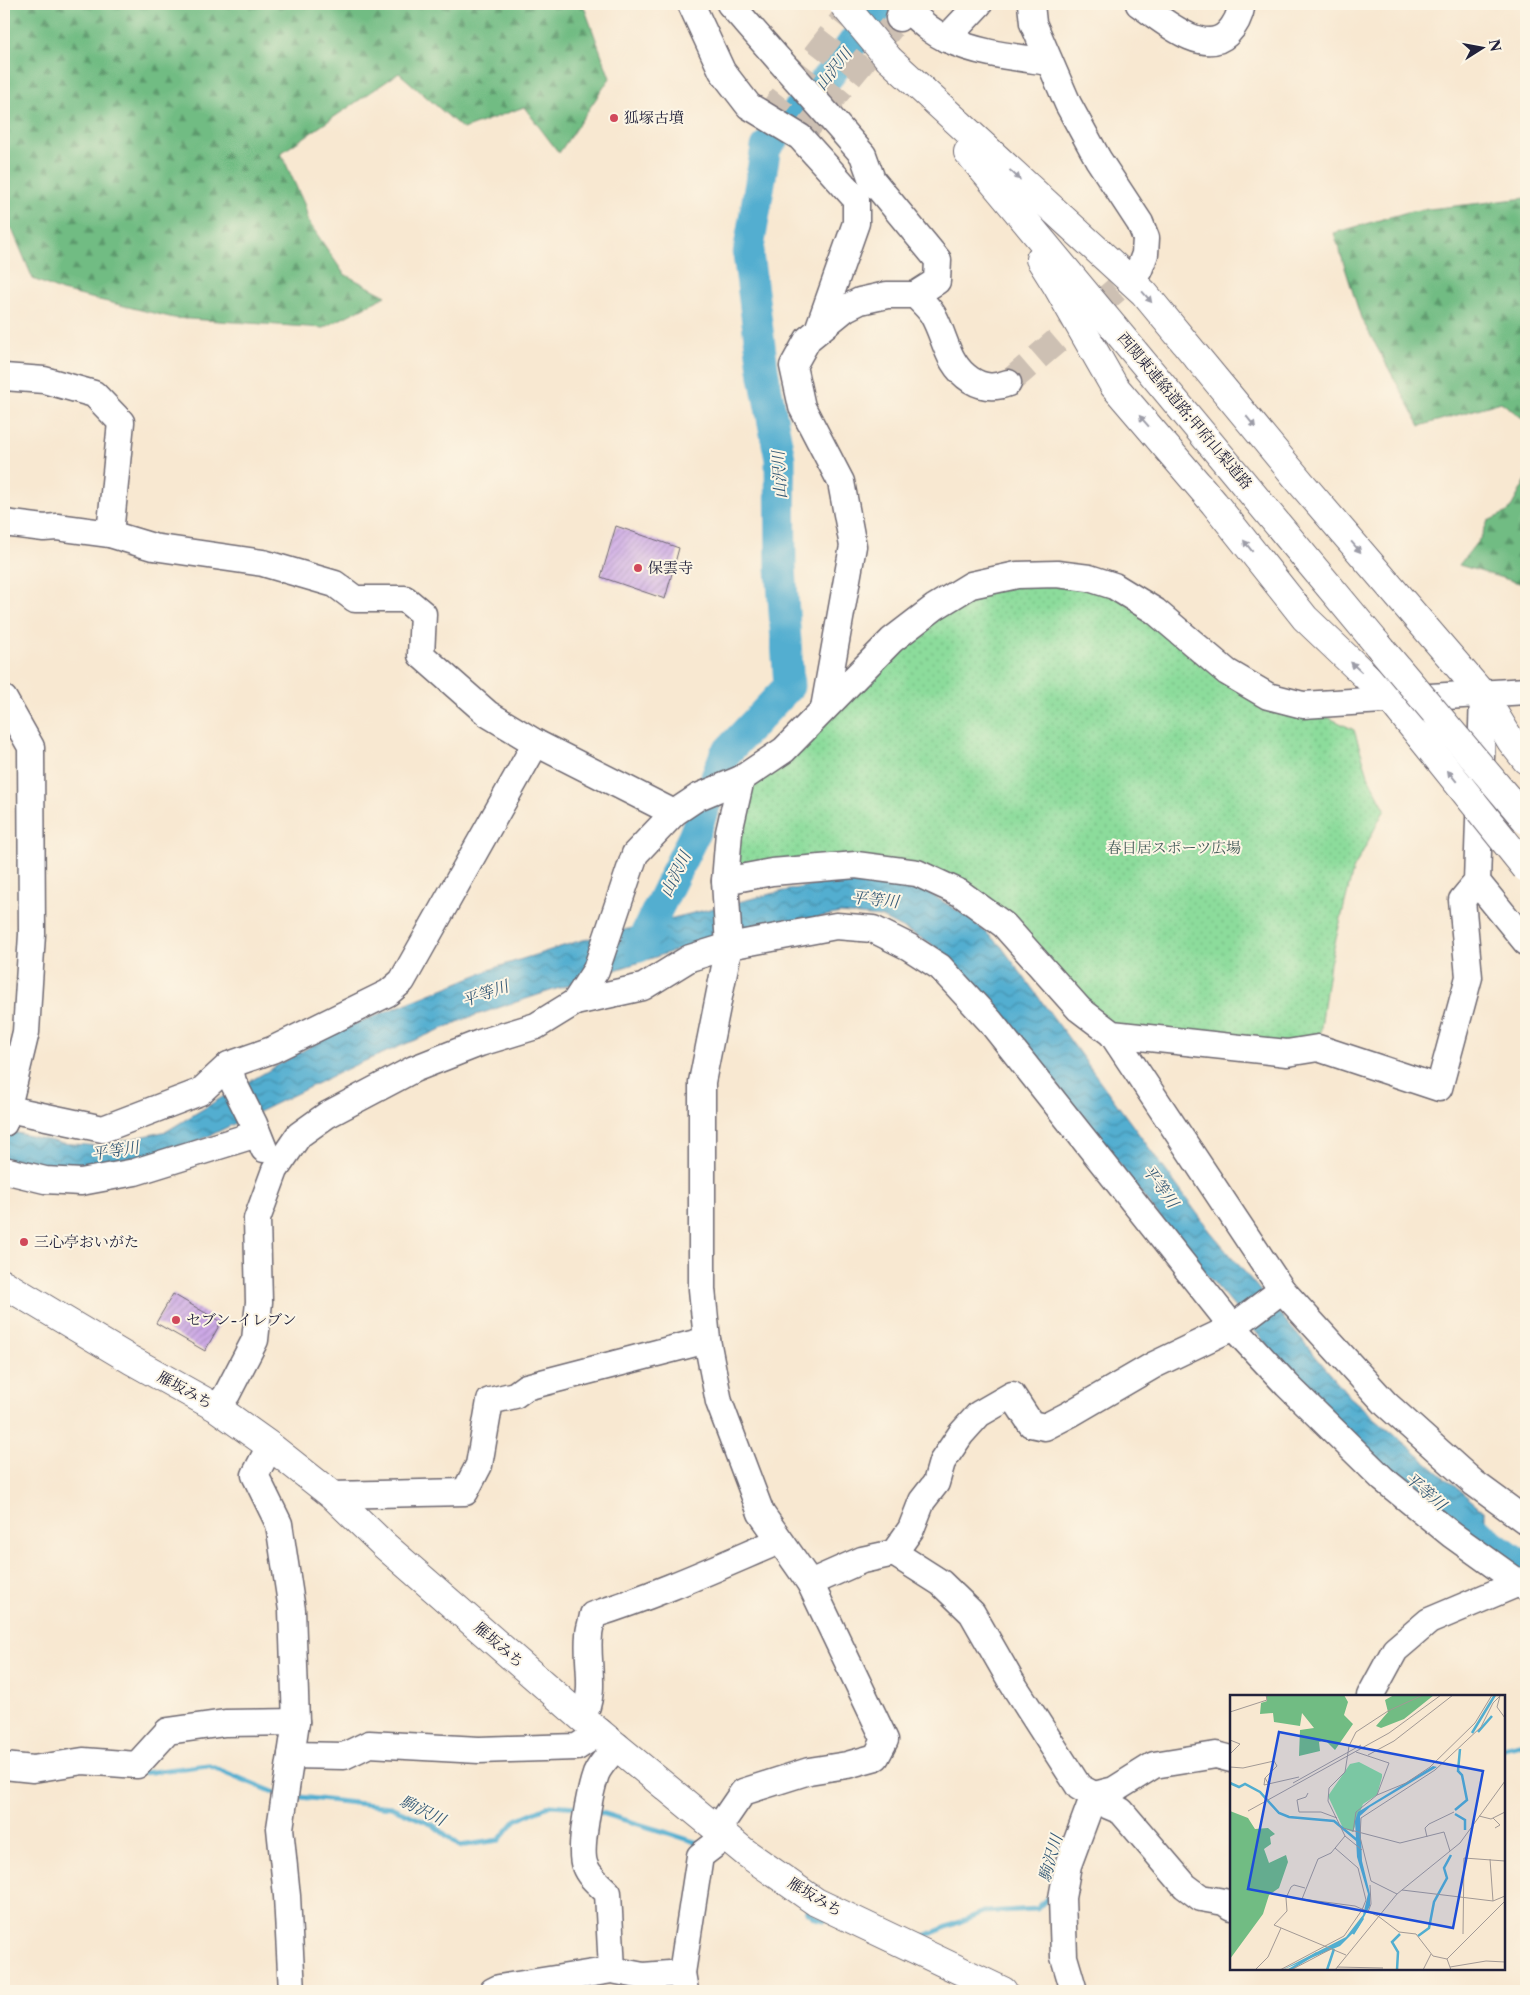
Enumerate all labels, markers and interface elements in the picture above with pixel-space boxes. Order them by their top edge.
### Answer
north arrow [1458,22,1508,72]
text: N [1485,38,1505,53]
water label: 山沢川 [810,42,857,94]
place label: 狐塚古墳 [624,108,684,127]
marker: 狐塚古墳 [608,112,620,124]
one-way arrow [1009,169,1021,181]
one-way arrow [1141,291,1153,303]
street label: 西関東連絡道路;甲府山梨道路 [1114,328,1257,493]
one-way arrow [1139,414,1150,427]
one-way arrow [1245,416,1256,429]
water label: 山沢川 [768,449,790,499]
one-way arrow [1243,539,1253,553]
one-way arrow [1350,540,1361,553]
place label: 保雲寺 [648,558,693,577]
marker: 保雲寺 [632,562,644,574]
one-way arrow [1350,661,1362,673]
one-way arrow [1446,770,1457,783]
park label: 春日居スポーツ広場 [1107,838,1241,857]
water label: 山沢川 [655,846,695,900]
water label: 平等川 [850,887,902,912]
water label: 平等川 [459,975,513,1010]
water label: 平等川 [90,1136,142,1164]
water label: 平等川 [1139,1161,1184,1213]
place label: 三心亭おいがた [34,1232,139,1251]
marker: 三心亭おいがた [18,1236,30,1248]
place label: セブン-イレブン [186,1310,297,1329]
marker: セブン-イレブン [170,1314,182,1326]
street label: 雁坂みち [154,1367,216,1412]
water label: 平等川 [1401,1468,1452,1516]
street label: 雁坂みち [470,1618,528,1671]
inset map [1230,1695,1505,1970]
water label: 駒沢川 [397,1790,451,1830]
water label: 駒沢川 [1034,1830,1067,1884]
street label: 雁坂みち [785,1873,846,1920]

